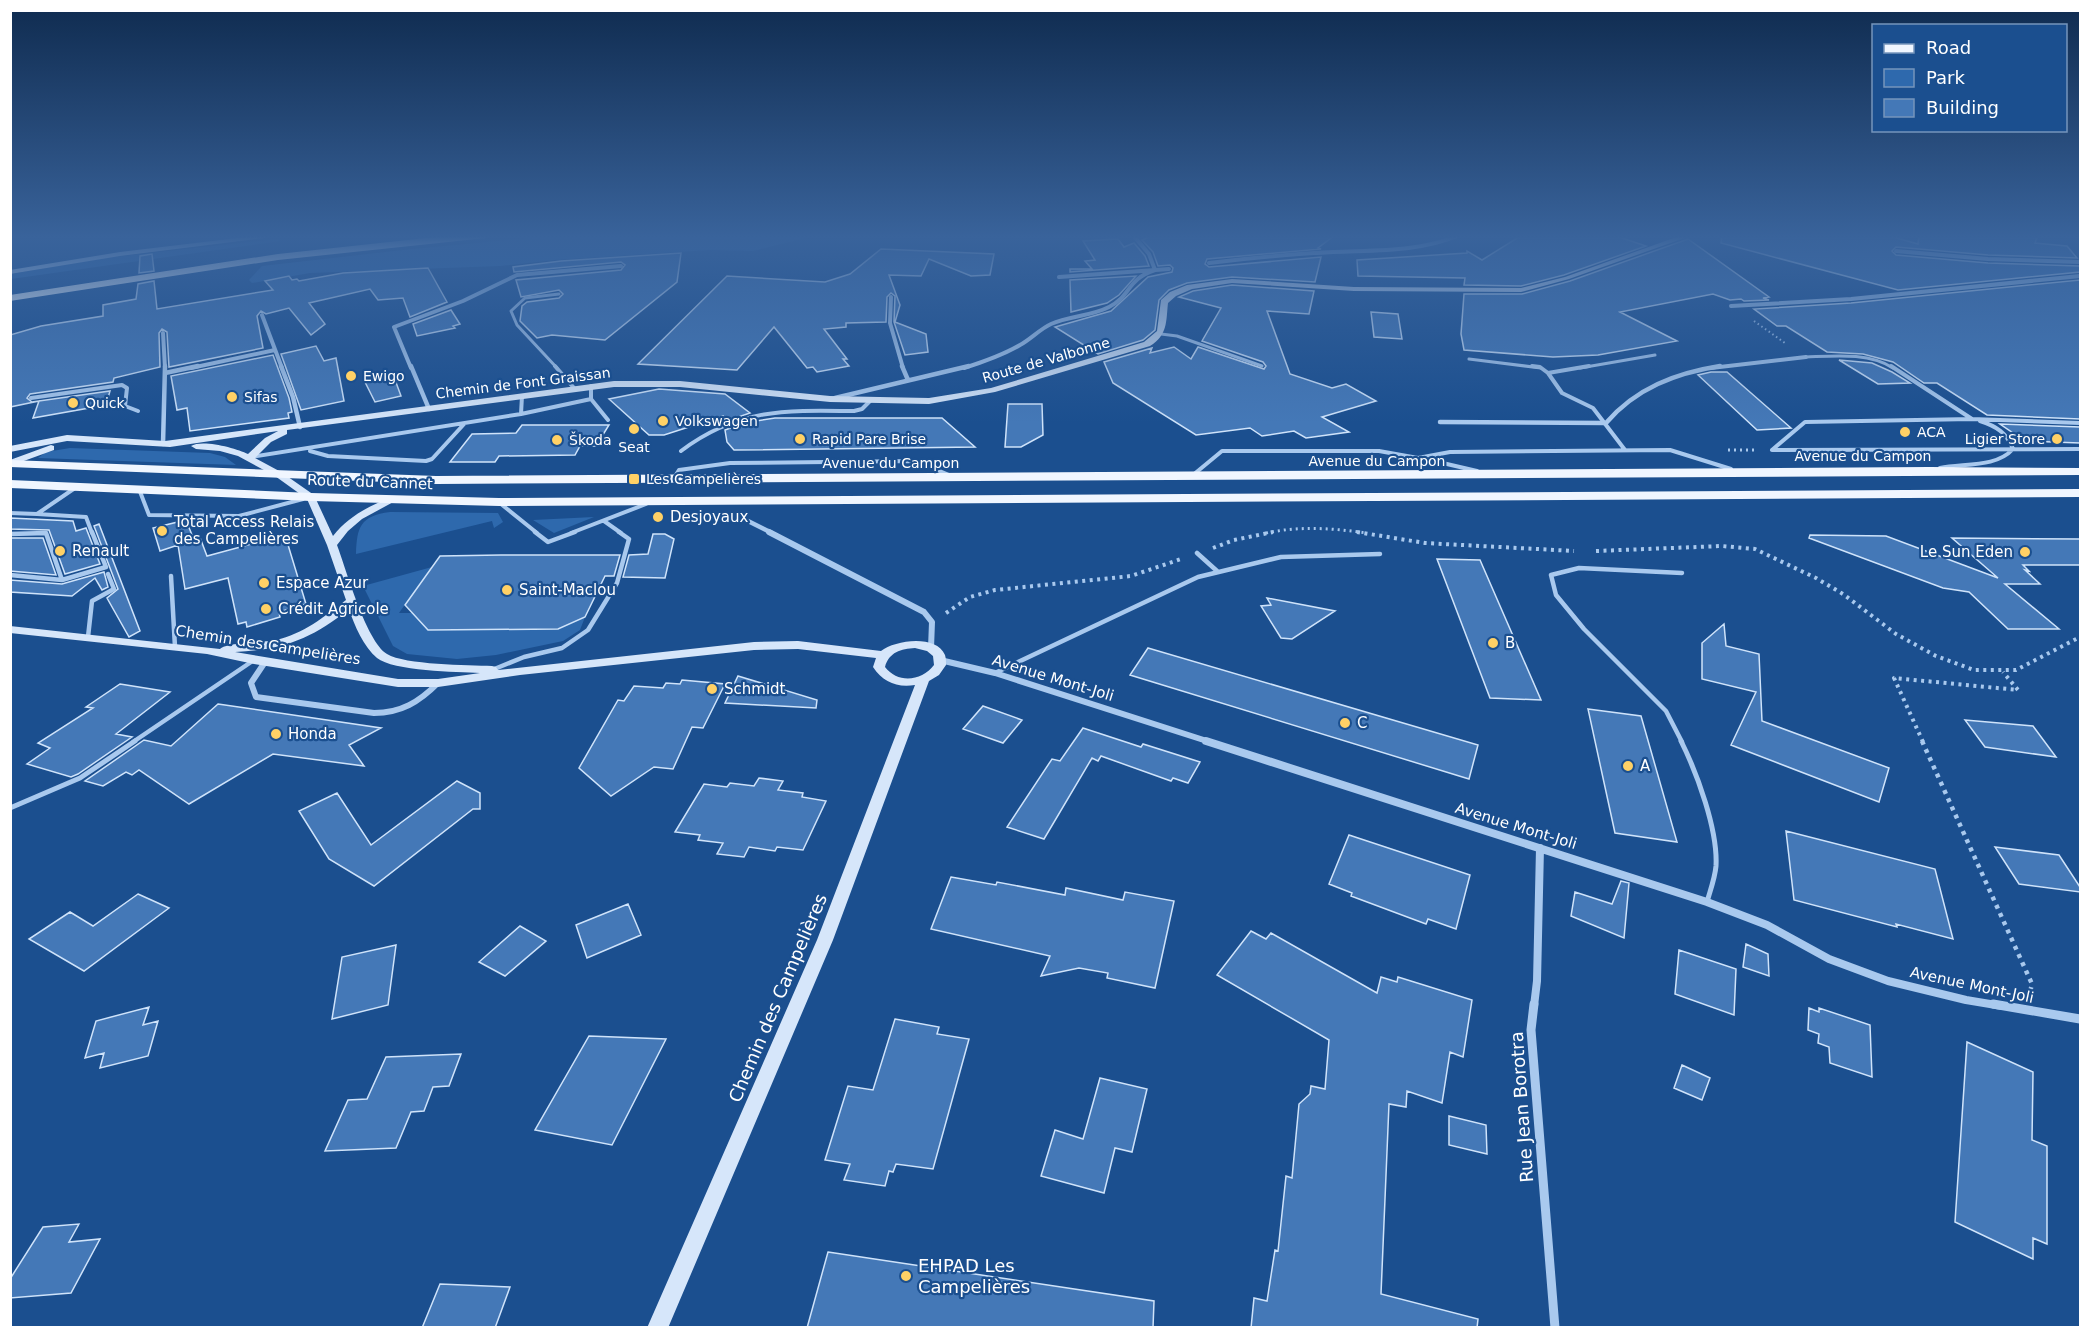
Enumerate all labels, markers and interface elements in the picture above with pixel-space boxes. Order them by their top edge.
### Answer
legend [1872,24,2067,132]
text: Road [1926,37,1971,58]
text: Park [1926,67,1965,88]
text: Building [1926,97,1999,118]
street label: Route de Valbonne [980,334,1112,386]
street label: Chemin de Font Graissan [435,364,611,402]
place label: Ewigo [363,368,405,384]
marker: Ewigo [344,369,358,383]
place label: Sifas [244,389,278,405]
marker: Sifas [225,390,239,404]
place label: Quick [85,395,125,411]
marker: Quick [66,396,80,410]
place label: Volkswagen [675,413,758,429]
marker: Volkswagen [656,414,670,428]
marker: Seat [627,422,641,436]
place label: ACA [1917,424,1946,440]
marker: ACA [1898,425,1912,439]
place label: Škoda [569,431,612,448]
place label: Rapid Pare Brise [812,431,926,447]
place label: Ligier Store [1965,431,2045,447]
marker: Rapid Pare Brise [793,432,807,446]
marker: Ligier Store [2050,432,2064,446]
marker: Škoda [550,433,564,447]
place label: Seat [618,439,650,455]
street label: Avenue du Campon [1795,448,1932,464]
street label: Avenue du Campon [1309,453,1446,469]
street label: Avenue du Campon [823,455,960,471]
street label: Route du Cannet [307,471,433,493]
place label: Les Campelières [646,471,761,487]
marker: Les Campelières [627,472,641,486]
place label: Desjoyaux [670,508,749,526]
marker: Desjoyaux [651,510,665,524]
place label: Total Access Relais des Campelières [173,513,314,548]
marker: Total Access Relais des Campelières [155,524,169,538]
place label: Renault [72,542,129,560]
place label: Le Sun Eden [1920,543,2013,561]
marker: Renault [53,544,67,558]
marker: Le Sun Eden [2018,545,2032,559]
place label: Espace Azur [276,574,369,592]
marker: Espace Azur [257,576,271,590]
place label: Saint-Maclou [519,581,616,599]
marker: Saint-Maclou [500,583,514,597]
place label: Crédit Agricole [278,600,389,618]
marker: Crédit Agricole [259,602,273,616]
street label: Chemin des Campelières [174,621,362,669]
place label: B [1505,634,1515,652]
marker: B [1486,636,1500,650]
street label: Avenue Mont-Joli [990,651,1116,705]
place label: Schmidt [724,680,786,698]
marker: Schmidt [705,682,719,696]
place label: C [1357,714,1367,732]
marker: C [1338,716,1352,730]
place label: Honda [288,725,337,743]
marker: Honda [269,727,283,741]
place label: A [1640,757,1651,775]
marker: A [1621,759,1635,773]
street label: Avenue Mont-Joli [1453,799,1579,853]
street label: Chemin des Campelières [724,890,831,1105]
street label: Avenue Mont-Joli [1908,963,2036,1007]
street label: Rue Jean Borotra [1506,1031,1537,1183]
place label: EHPAD Les Campelières [918,1255,1030,1297]
marker: EHPAD Les Campelières [899,1269,913,1283]

